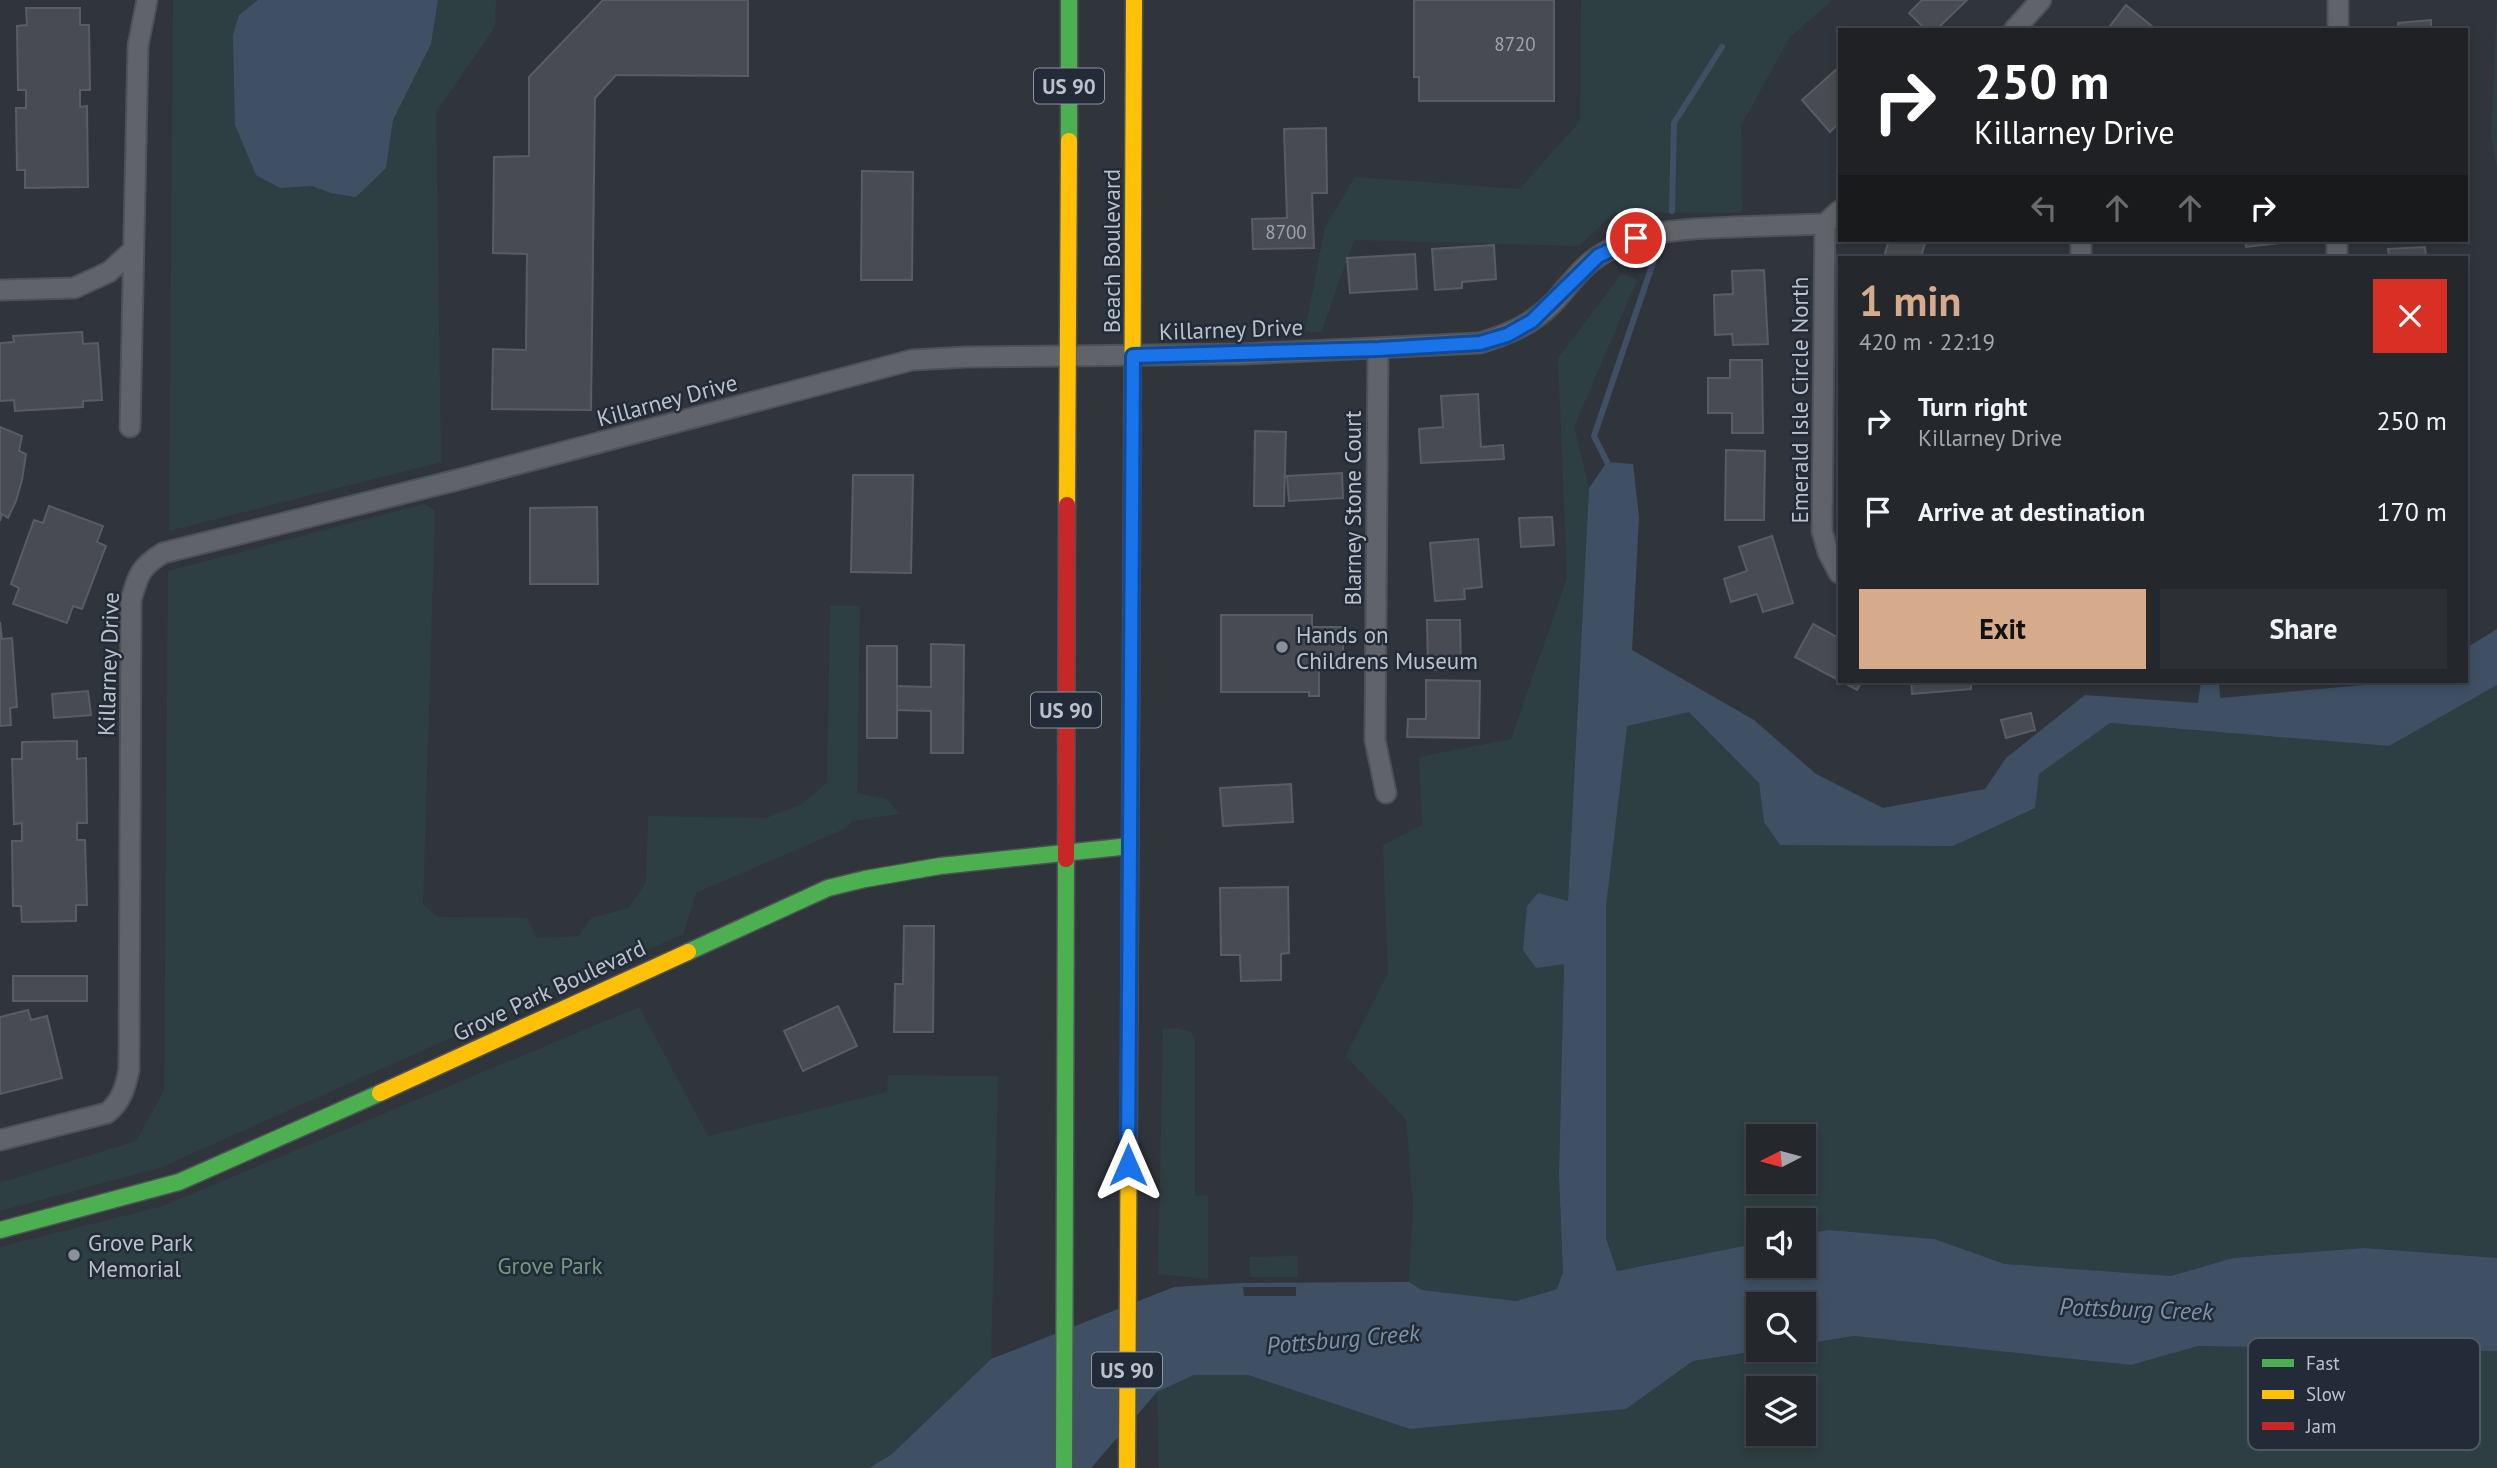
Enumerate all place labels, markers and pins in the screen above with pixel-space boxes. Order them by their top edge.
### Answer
pin [1606,208,1666,268]
place label: Hands on Childrens Museum [1296,620,1478,675]
marker: Hands on Childrens Museum [1274,639,1290,655]
place label: Grove Park Memorial [88,1228,193,1283]
marker: Grove Park Memorial [66,1247,82,1263]

